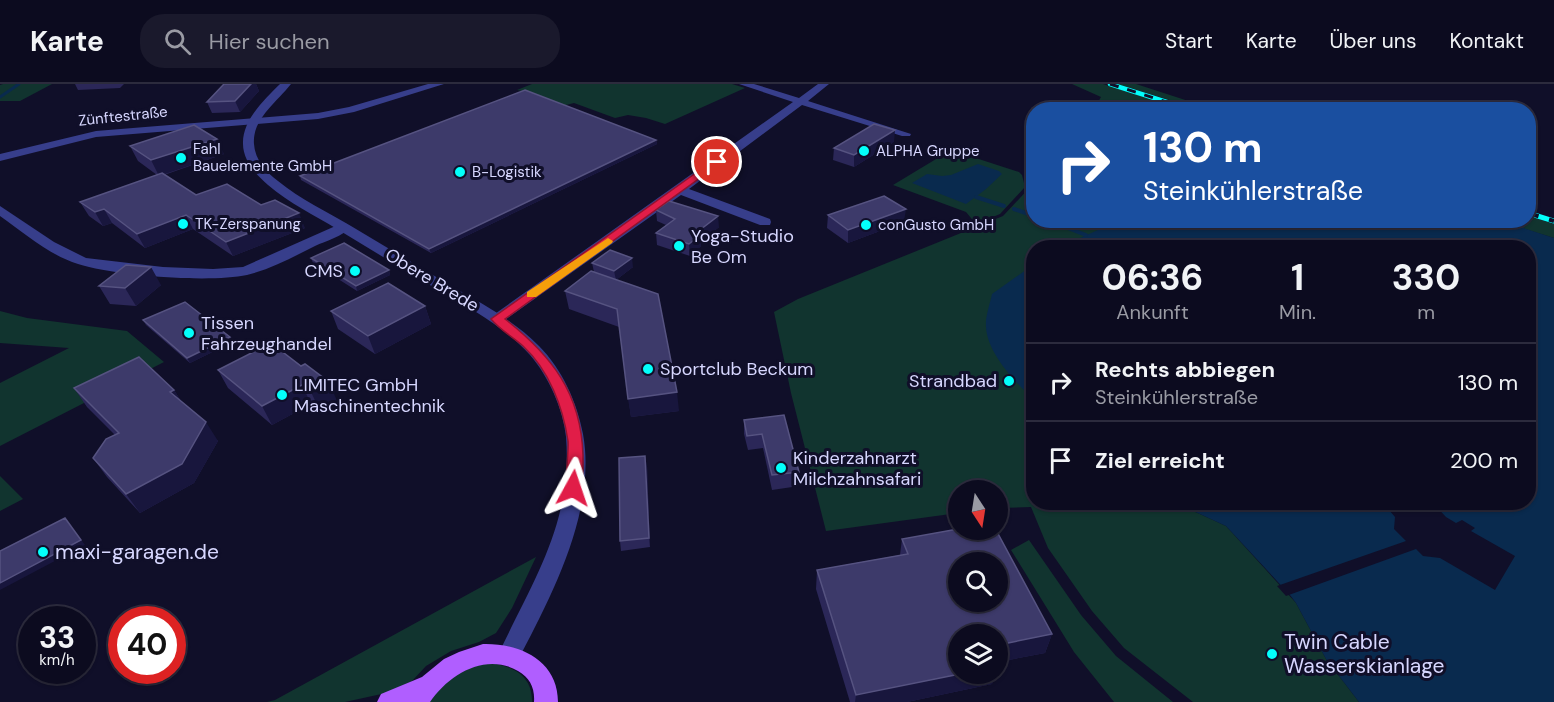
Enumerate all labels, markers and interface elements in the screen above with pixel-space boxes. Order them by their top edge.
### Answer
search box [140,14,560,68]
text: Karte [30,23,104,60]
icon: search [161,25,194,58]
text: Hier suchen [209,27,330,56]
text: Start [1165,27,1213,55]
text: Karte [1246,27,1297,55]
text: Über uns [1330,27,1416,55]
text: Kontakt [1449,27,1524,55]
street label: Zünftestraße [77,101,169,131]
text: 130 m [1143,120,1263,175]
icon: right [1044,126,1122,204]
pin [691,136,742,187]
place label: Fahl Bauelemente GmbH [193,139,332,176]
place label: ALPHA Gruppe [876,141,980,161]
marker: ALPHA Gruppe [857,144,871,158]
icon: arrive [700,145,733,178]
marker: Fahl Bauelemente GmbH [174,151,188,165]
place label: B-Logistik [472,162,542,182]
marker: B-Logistik [453,165,467,179]
text: Steinkühlerstraße [1143,173,1363,208]
place label: TK-Zerspanung [195,214,301,234]
place label: conGusto GmbH [878,215,994,235]
marker: TK-Zerspanung [176,217,190,231]
marker: conGusto GmbH [859,218,873,232]
place label: Yoga-Studio Be Om [691,224,794,269]
marker: Yoga-Studio Be Om [672,239,686,253]
street label: Obere Brede [381,243,483,317]
text: 06:36 [1102,254,1203,301]
text: 1 [1291,254,1304,301]
text: 330 [1392,254,1460,301]
place label: CMS [305,259,343,283]
marker: CMS [348,264,362,278]
text: Ankunft [1116,299,1189,325]
text: Min. [1279,299,1316,325]
text: m [1417,299,1435,325]
place label: Tissen Fahrzeughandel [201,311,332,356]
marker: Tissen Fahrzeughandel [182,326,196,340]
text: Rechts abbiegen [1095,355,1275,384]
place label: Sportclub Beckum [660,357,813,381]
marker: Sportclub Beckum [641,362,655,376]
icon: right [1044,366,1077,399]
text: 130 m [1458,368,1518,397]
place label: Strandbad [909,369,997,393]
place label: LIMITEC GmbH Maschinentechnik [294,373,445,418]
marker: Strandbad [1002,374,1016,388]
text: Steinkühlerstraße [1095,384,1258,410]
marker: LIMITEC GmbH Maschinentechnik [275,388,289,402]
icon: arrive [1044,444,1077,477]
place label: Kinderzahnarzt Milchzahnsafari [793,446,921,491]
text: Ziel erreicht [1095,446,1225,475]
text: 200 m [1450,446,1518,475]
position arrow [541,456,605,520]
marker: Kinderzahnarzt Milchzahnsafari [774,461,788,475]
north arrow [948,480,1008,540]
map controls [948,480,1008,684]
place label: maxi-garagen.de [55,538,219,566]
marker: maxi-garagen.de [36,545,50,559]
button: search [948,552,1008,612]
speed limit sign: 40 [108,606,186,684]
text: 33 [39,618,75,657]
button: layers [948,624,1008,684]
place label: Twin Cable Wasserskianlage [1284,628,1445,680]
marker: Twin Cable Wasserskianlage [1265,647,1279,661]
text: km/h [39,650,75,670]

